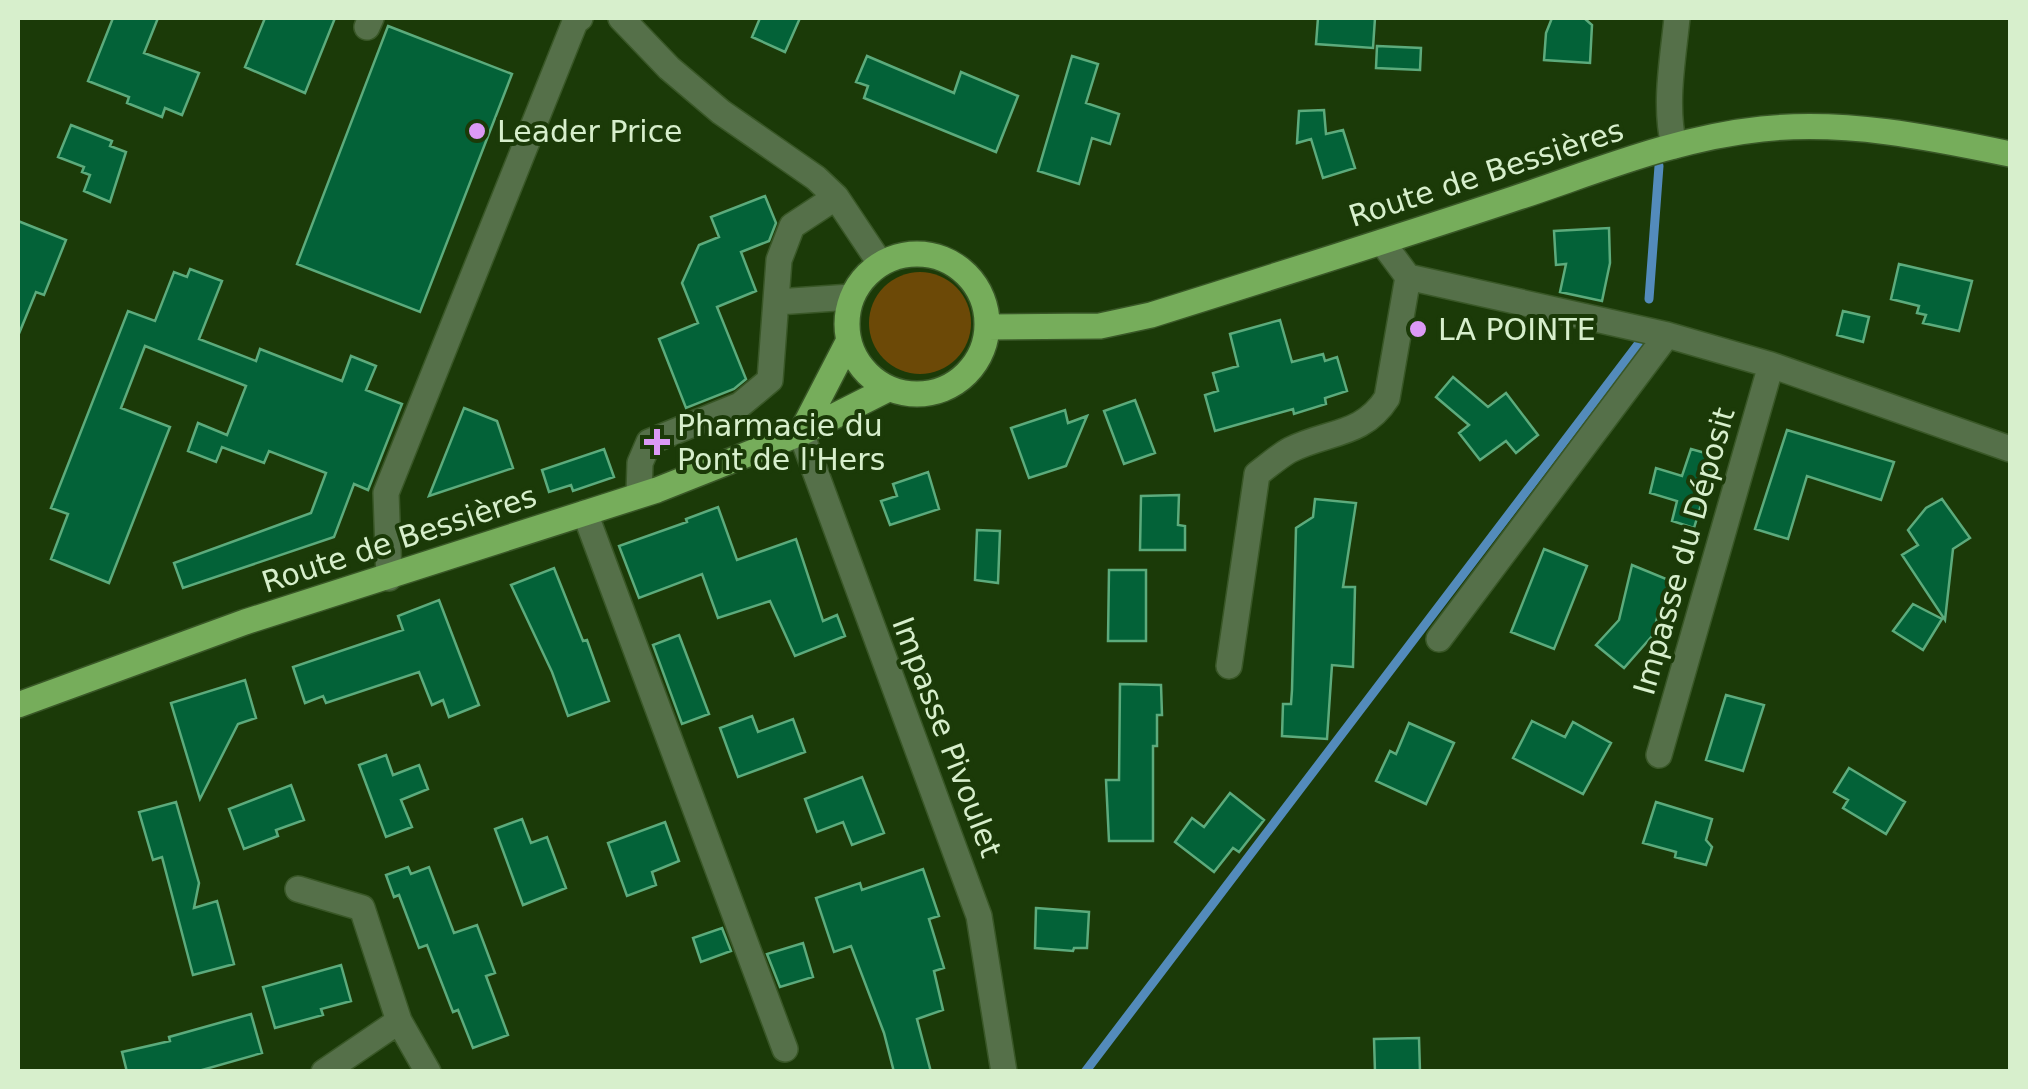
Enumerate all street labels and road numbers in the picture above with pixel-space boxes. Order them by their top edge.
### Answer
street label: Route de Bessières [1344,112,1628,234]
street label: Impasse du Déposit [1626,403,1742,699]
street label: Route de Bessières [257,478,541,600]
street label: Impasse Pivoulet [885,612,1009,862]

